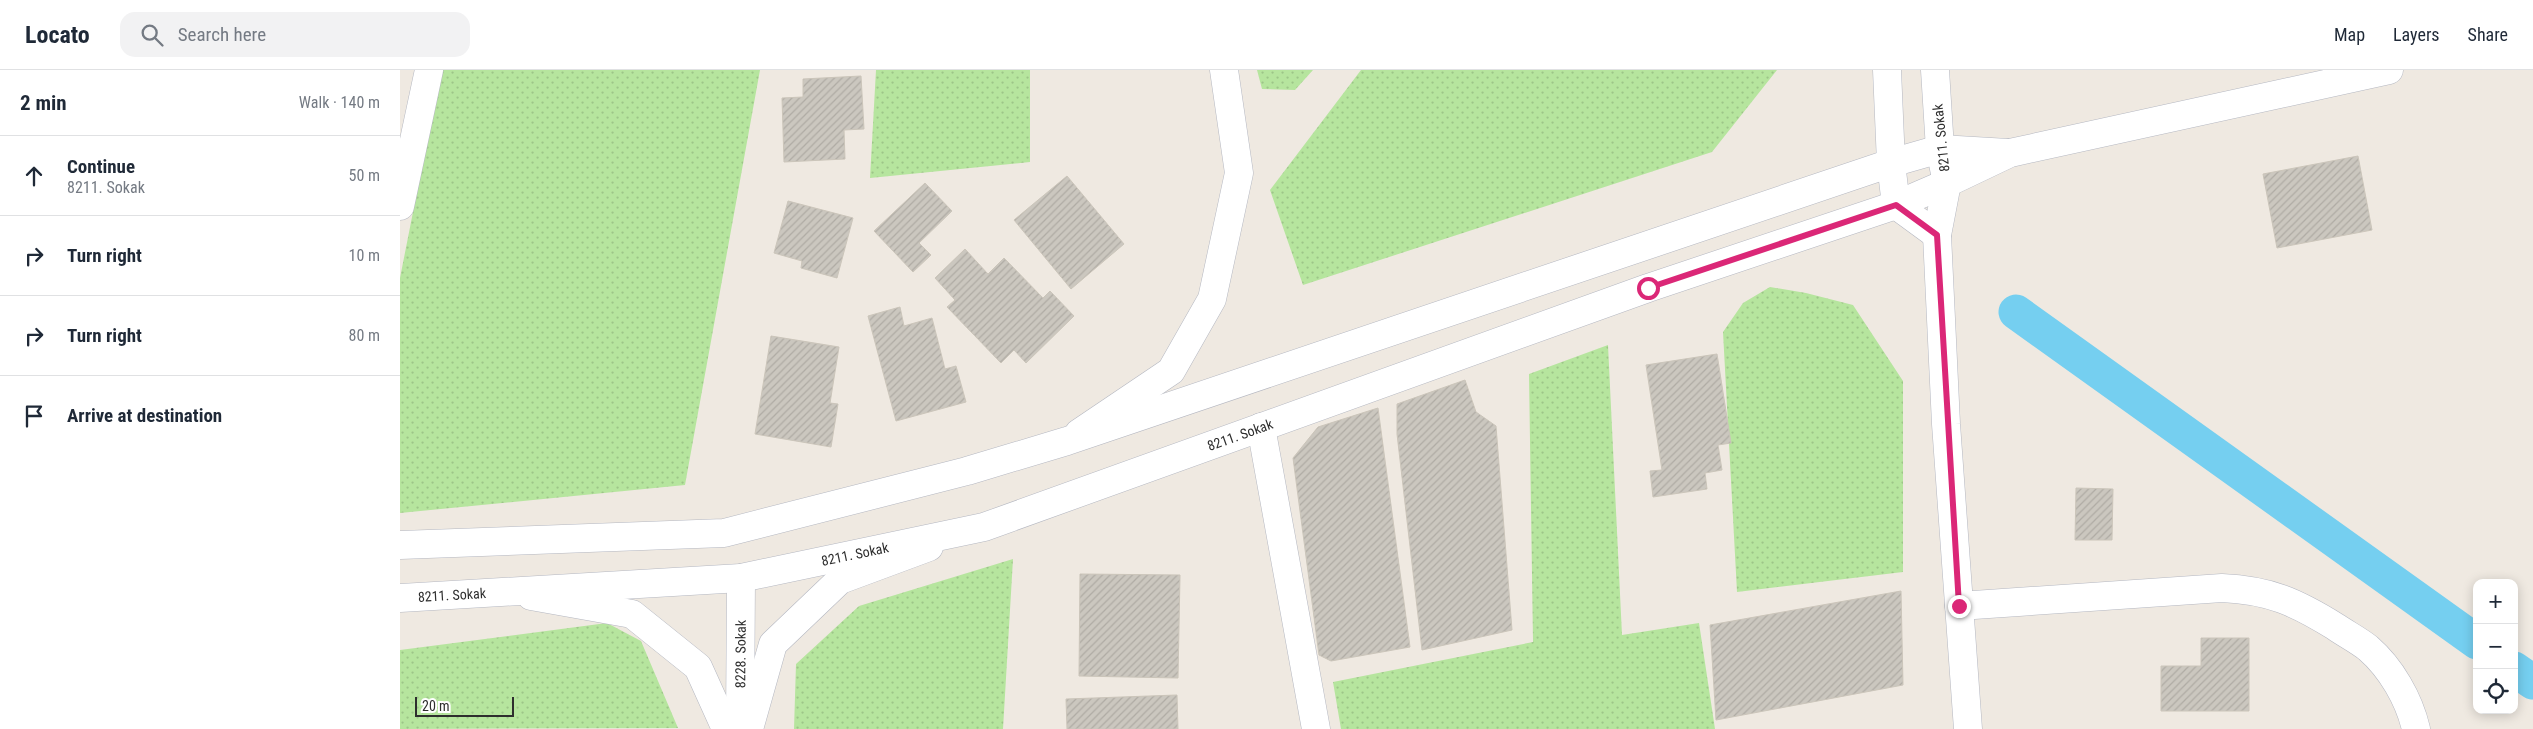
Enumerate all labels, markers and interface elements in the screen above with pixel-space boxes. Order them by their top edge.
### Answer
search box [120,12,470,57]
text: Locato [25,21,90,49]
icon: search [138,21,166,49]
text: Search here [178,23,266,46]
text: Map [2334,24,2365,45]
text: Layers [2393,24,2440,45]
text: Share [2468,24,2508,45]
text: 2 min [20,91,67,115]
text: Walk · 140 m [299,93,380,112]
street label: 8211. Sokak [1929,103,1953,173]
text: Continue [67,155,135,178]
icon: ahead [20,162,48,190]
text: 50 m [348,166,380,185]
text: 8211. Sokak [67,178,145,197]
icon: right [20,242,48,270]
text: Turn right [67,244,142,267]
text: 10 m [348,246,380,265]
route start [1637,277,1660,300]
icon: right [20,322,48,350]
text: Turn right [67,324,142,347]
text: 80 m [348,326,380,345]
icon: arrive [20,402,48,430]
text: Arrive at destination [67,404,222,427]
street label: 8211. Sokak [1205,416,1276,454]
street label: 8211. Sokak [820,539,891,569]
map controls [2473,579,2518,714]
button: + [2473,579,2518,624]
street label: 8211. Sokak [417,585,487,605]
route end [1948,595,1971,618]
street label: 8228. Sokak [732,619,749,688]
button: − [2473,624,2518,669]
button: locate [2473,669,2518,714]
scale bar [415,694,514,717]
text: 20 m [422,698,450,714]

